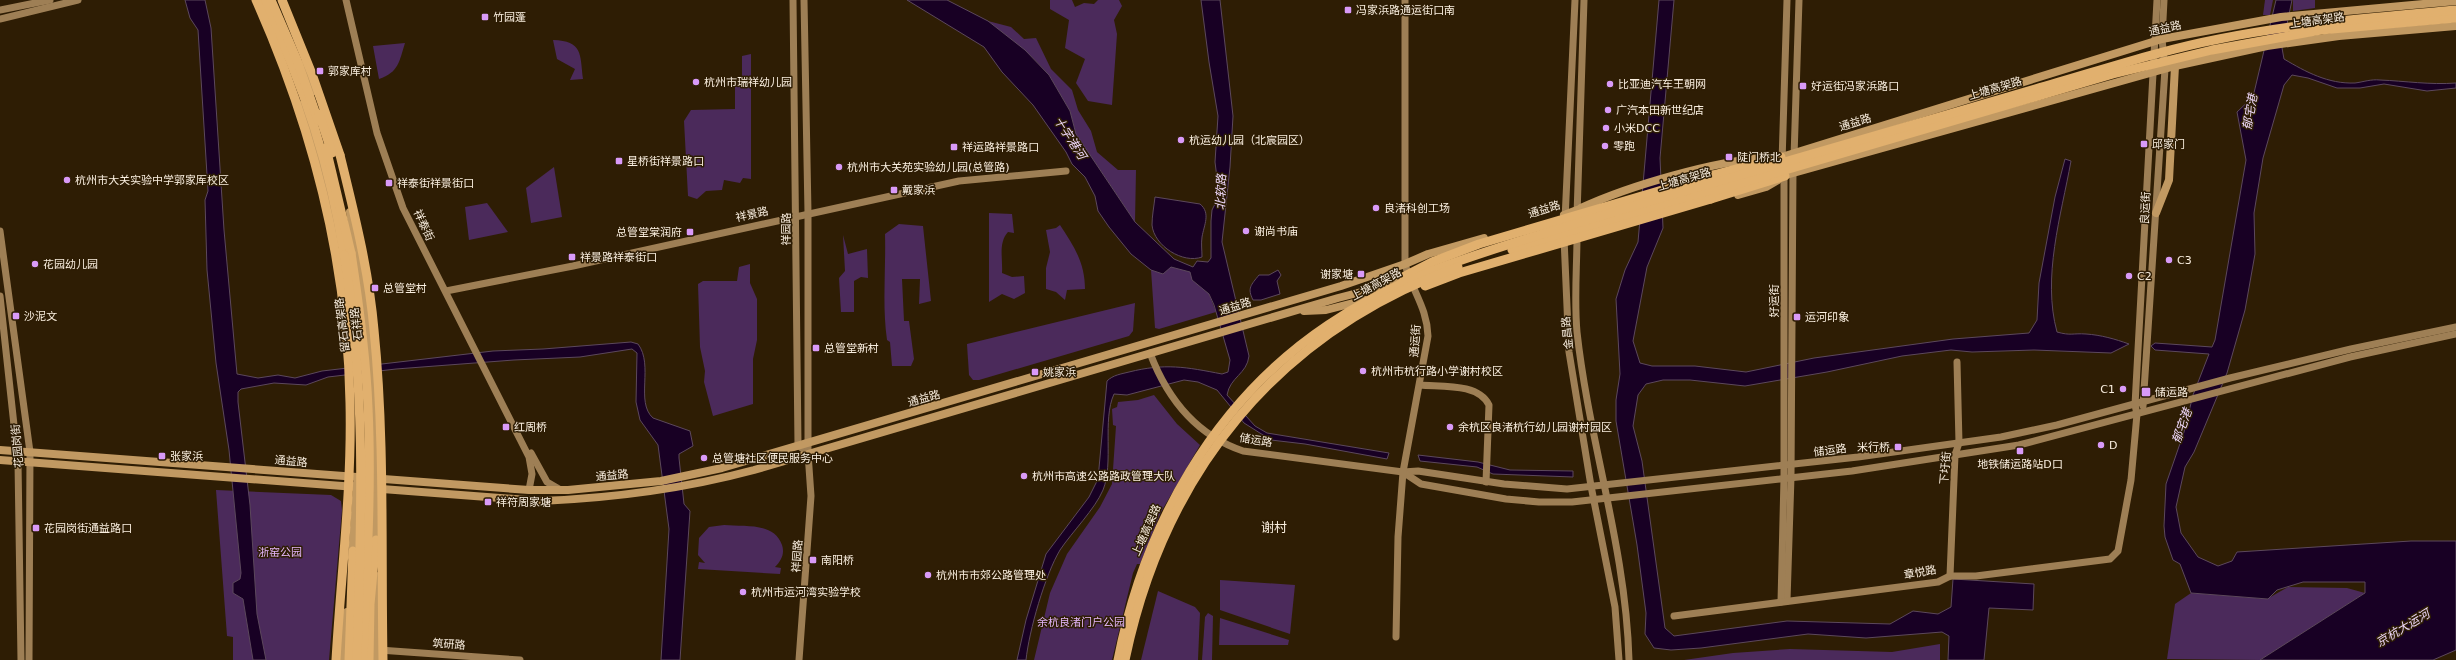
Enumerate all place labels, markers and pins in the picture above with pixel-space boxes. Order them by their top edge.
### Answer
place label: 冯家浜路通运街口南 [1356,4,1455,17]
marker: 冯家浜路通运街口南 [1343,5,1353,15]
place label: 竹园蓬 [493,11,526,24]
marker: 竹园蓬 [480,12,490,22]
place label: 郭家库村 [328,65,372,78]
marker: 郭家库村 [315,66,325,76]
place label: 杭州市瑞祥幼儿园 [704,76,792,89]
marker: 杭州市瑞祥幼儿园 [691,77,701,87]
place label: 比亚迪汽车王朝网 [1618,78,1706,91]
marker: 比亚迪汽车王朝网 [1605,79,1615,89]
place label: 好运街冯家浜路口 [1811,80,1899,93]
marker: 好运街冯家浜路口 [1798,81,1808,91]
place label: 广汽本田新世纪店 [1616,104,1704,117]
marker: 广汽本田新世纪店 [1603,105,1613,115]
place label: 小米DCC [1614,122,1660,135]
marker: 小米DCC [1601,123,1611,133]
place label: 杭运幼儿园（北宸园区） [1189,134,1310,147]
marker: 杭运幼儿园（北宸园区） [1176,135,1186,145]
place label: 邱家门 [2152,138,2185,151]
marker: 邱家门 [2139,139,2149,149]
place label: 零跑 [1613,140,1635,153]
place label: 祥运路祥景路口 [962,141,1039,154]
marker: 零跑 [1600,141,1610,151]
marker: 祥运路祥景路口 [949,142,959,152]
place label: 陡门桥北 [1737,151,1781,164]
marker: 陡门桥北 [1724,152,1734,162]
place label: 星桥街祥景路口 [627,155,704,168]
marker: 星桥街祥景路口 [614,156,624,166]
place label: 杭州市大关苑实验幼儿园(总管路) [847,161,1010,174]
marker: 杭州市大关苑实验幼儿园(总管路) [834,162,844,172]
place label: 杭州市大关实验中学郭家厍校区 [75,174,229,187]
marker: 杭州市大关实验中学郭家厍校区 [62,175,72,185]
place label: 祥泰街祥景街口 [397,177,474,190]
marker: 祥泰街祥景街口 [384,178,394,188]
place label: 戴家浜 [902,184,935,197]
marker: 戴家浜 [889,185,899,195]
place label: 良渚科创工场 [1384,202,1450,215]
marker: 良渚科创工场 [1371,203,1381,213]
place label: 谢尚书庙 [1254,225,1298,238]
place label: 总管堂棠润府 [616,226,682,239]
marker: 谢尚书庙 [1241,226,1251,236]
marker: 总管堂棠润府 [685,227,695,237]
place label: 祥景路祥泰街口 [580,251,657,264]
marker: 祥景路祥泰街口 [567,252,577,262]
place label: C3 [2177,254,2192,267]
marker: C3 [2164,255,2174,265]
place label: 花园幼儿园 [43,258,98,271]
marker: 花园幼儿园 [30,259,40,269]
place label: 谢家塘 [1320,268,1353,281]
marker: 谢家塘 [1356,269,1366,279]
place label: C2 [2137,270,2152,283]
marker: C2 [2124,271,2134,281]
place label: 总管堂村 [383,282,427,295]
marker: 总管堂村 [370,283,380,293]
place label: 沙泥文 [24,310,57,323]
marker: 沙泥文 [11,311,21,321]
place label: 运河印象 [1805,311,1849,324]
marker: 运河印象 [1792,312,1802,322]
place label: 总管堂新村 [824,342,879,355]
marker: 总管堂新村 [811,343,821,353]
place label: 杭州市杭行路小学谢村校区 [1371,365,1503,378]
place label: 姚家浜 [1043,366,1076,379]
marker: 杭州市杭行路小学谢村校区 [1358,366,1368,376]
marker: 姚家浜 [1030,367,1040,377]
place label: C1 [2100,383,2115,396]
marker: C1 [2118,384,2128,394]
marker: 储运路 [2140,386,2152,398]
place label: 储运路 [2155,386,2188,399]
place label: 红周桥 [514,421,547,434]
place label: 余杭区良渚杭行幼儿园谢村园区 [1458,421,1612,434]
marker: 红周桥 [501,422,511,432]
marker: 余杭区良渚杭行幼儿园谢村园区 [1445,422,1455,432]
place label: D [2109,439,2117,452]
marker: D [2096,440,2106,450]
place label: 米行桥 [1857,441,1890,454]
marker: 米行桥 [1893,442,1903,452]
marker: 地铁储运路站D口 [2015,446,2025,456]
place label: 张家浜 [170,450,203,463]
marker: 张家浜 [157,451,167,461]
place label: 总管塘社区便民服务中心 [712,452,833,465]
marker: 总管塘社区便民服务中心 [699,453,709,463]
place label: 地铁储运路站D口 [1977,458,2063,471]
place label: 杭州市高速公路路政管理大队 [1032,470,1175,483]
marker: 杭州市高速公路路政管理大队 [1019,471,1029,481]
place label: 祥符周家塘 [496,496,551,509]
marker: 祥符周家塘 [483,497,493,507]
place label: 花园岗街通益路口 [44,522,132,535]
marker: 花园岗街通益路口 [31,523,41,533]
place label: 南阳桥 [821,554,854,567]
marker: 南阳桥 [808,555,818,565]
place label: 杭州市市郊公路管理处 [936,569,1046,582]
marker: 杭州市市郊公路管理处 [923,570,933,580]
place label: 杭州市运河湾实验学校 [751,586,861,599]
marker: 杭州市运河湾实验学校 [738,587,748,597]

